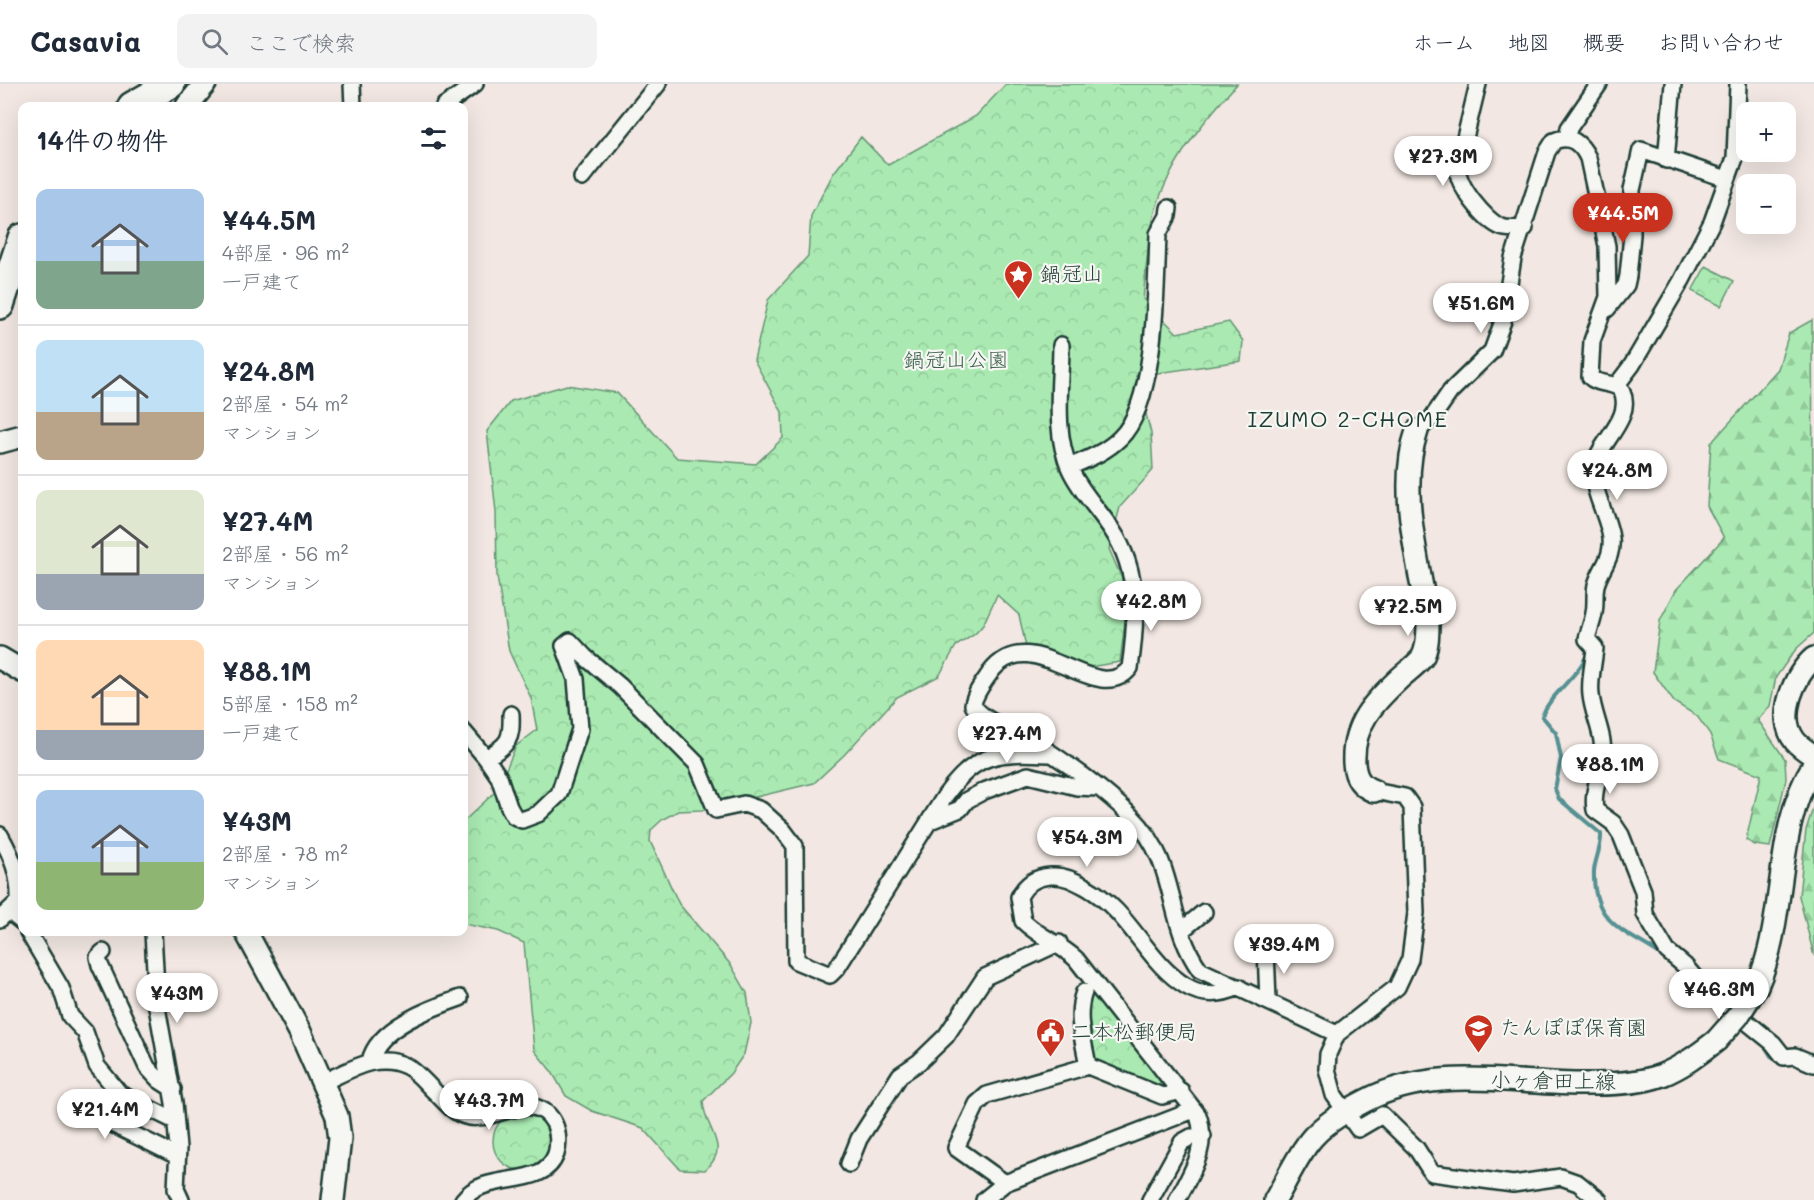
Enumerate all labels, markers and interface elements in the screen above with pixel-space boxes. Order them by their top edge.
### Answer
search box [177,14,597,68]
text: Casavia [30,23,141,59]
icon: search [198,25,231,58]
text: ここで検索 [246,28,356,57]
text: ホーム [1413,28,1475,55]
text: 地図 [1508,28,1550,55]
text: 概要 [1583,28,1625,55]
text: お問い合わせ [1658,28,1784,55]
map controls [1736,102,1796,234]
button: + [1736,102,1796,162]
icon: filters [417,122,450,155]
text: 14件の物件 [36,123,168,157]
pin: ¥27.3M [1394,136,1492,187]
text: ¥27.3M [1408,142,1478,168]
button: − [1736,174,1796,234]
pin: ¥44.5M [1574,193,1672,244]
text: ¥44.5M [1587,199,1659,225]
text: ¥44.5M [222,203,316,237]
icon: home [84,213,156,285]
text: 4部屋 · 96 m² [222,239,349,265]
place icon: 鍋冠山 [1003,258,1035,300]
place label: 鍋冠山 [1040,259,1103,286]
text: 一戸建て [222,268,302,294]
pin: ¥51.6M [1432,283,1530,334]
text: ¥51.6M [1447,289,1515,315]
park label: 鍋冠山公園 [904,345,1009,372]
text: ¥24.8M [222,354,315,388]
icon: home [84,364,156,436]
text: 2部屋 · 54 m² [222,390,348,416]
district label: IZUMO 2-CHOME [1247,404,1449,433]
text: マンション [222,419,321,445]
pin: ¥24.8M [1568,450,1666,501]
text: ¥24.8M [1581,456,1653,482]
text: ¥27.4M [222,504,314,538]
icon: home [84,514,156,586]
text: 2部屋 · 56 m² [222,540,348,566]
text: マンション [222,569,321,595]
pin: ¥42.8M [1102,581,1200,632]
pin: ¥72.5M [1359,586,1457,637]
text: ¥42.8M [1115,587,1187,613]
text: ¥72.5M [1373,592,1443,618]
text: ¥88.1M [222,654,312,688]
icon: home [84,664,156,736]
text: 5部屋 · 158 m² [222,690,358,716]
pin: ¥27.4M [958,713,1056,764]
text: 一戸建て [222,719,302,745]
text: ¥27.4M [972,719,1042,745]
pin: ¥88.1M [1561,744,1659,795]
text: ¥88.1M [1575,750,1645,776]
text: ¥43M [222,804,292,838]
icon: home [84,814,156,886]
pin: ¥54.3M [1038,817,1136,868]
text: ¥54.3M [1051,823,1123,849]
text: 2部屋 · 78 m² [222,840,348,866]
text: マンション [222,869,321,895]
pin: ¥39.4M [1235,924,1333,975]
text: ¥39.4M [1248,930,1320,956]
pin: ¥46.3M [1670,969,1768,1020]
pin: ¥43M [141,973,213,1024]
text: ¥46.3M [1683,975,1755,1001]
text: ¥43M [150,979,204,1005]
school or university icon: たんぽぽ保育園 [1463,1012,1495,1054]
place label: たんぽぽ保育園 [1500,1013,1647,1040]
public building icon: 二本松郵便局 [1034,1016,1066,1058]
place label: 二本松郵便局 [1071,1017,1197,1044]
street label: 小ヶ倉田上線 [1490,1065,1616,1094]
pin: ¥43.7M [440,1080,538,1131]
text: ¥43.7M [453,1086,525,1112]
pin: ¥21.4M [56,1089,154,1140]
text: ¥21.4M [71,1095,139,1121]

